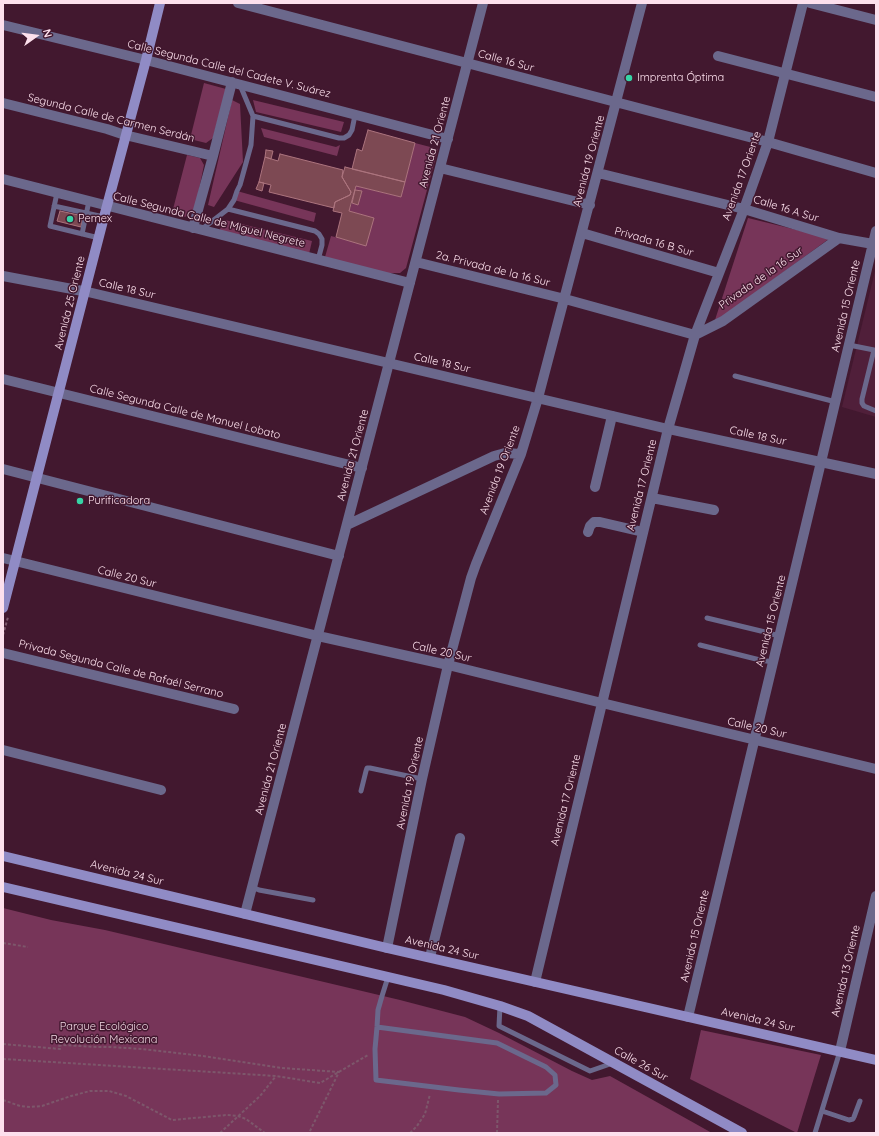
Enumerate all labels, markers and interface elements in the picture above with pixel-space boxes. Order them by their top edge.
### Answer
north arrow [16,16,56,56]
text: N [40,27,55,39]
street label: Calle Segunda Calle del Cadete V. Suárez [126,37,332,101]
street label: Calle 16 Sur [476,47,536,75]
place label: Imprenta Óptima [637,71,724,85]
marker: Imprenta Óptima [624,73,634,83]
street label: Segunda Calle de Carmen Serdán [26,91,196,145]
street label: Avenida 21 Oriente [416,95,454,189]
street label: Avenida 19 Oriente [570,114,608,208]
street label: Avenida 17 Oriente [720,130,764,222]
street label: Calle Segunda Calle de Miguel Negrete [112,190,306,250]
street label: Calle 16 A Sur [752,193,820,225]
place label: Pemex [78,212,112,226]
marker: Pemex [65,214,75,224]
street label: Privada 16 B Sur [613,224,695,260]
street label: Privada de la 16 Sur [716,244,806,312]
street label: 2a. Privada de la 16 Sur [434,248,552,290]
street label: Avenida 25 Oriente [52,255,88,351]
street label: Avenida 15 Oriente [829,259,863,353]
street label: Calle 18 Sur [97,276,157,302]
street label: Calle 18 Sur [412,350,472,376]
street label: Calle Segunda Calle de Manuel Lobato [88,382,282,442]
street label: Avenida 21 Oriente [334,408,372,502]
street label: Avenida 19 Oriente [477,424,523,516]
street label: Calle 18 Sur [728,424,788,448]
street label: Avenida 17 Oriente [624,438,660,532]
place label: Purificadora [88,494,150,508]
marker: Purificadora [75,496,85,506]
street label: Calle 20 Sur [96,563,158,591]
street label: Avenida 15 Oriente [753,574,789,668]
street label: Privada Segunda Calle de Rafaél Serrano [17,637,225,701]
street label: Calle 20 Sur [411,639,473,665]
street label: Calle 20 Sur [726,715,788,741]
street label: Avenida 21 Oriente [252,722,290,816]
street label: Avenida 19 Oriente [394,735,426,831]
street label: Avenida 17 Oriente [548,753,584,847]
street label: Avenida 24 Sur [89,857,165,889]
street label: Avenida 15 Oriente [678,889,712,983]
street label: Avenida 13 Oriente [829,924,863,1018]
street label: Avenida 24 Sur [404,933,480,963]
street label: Avenida 24 Sur [720,1005,796,1035]
park label: Parque Ecológico Revolución Mexicana [51,1020,157,1046]
street label: Calle 26 Sur [612,1044,670,1084]

